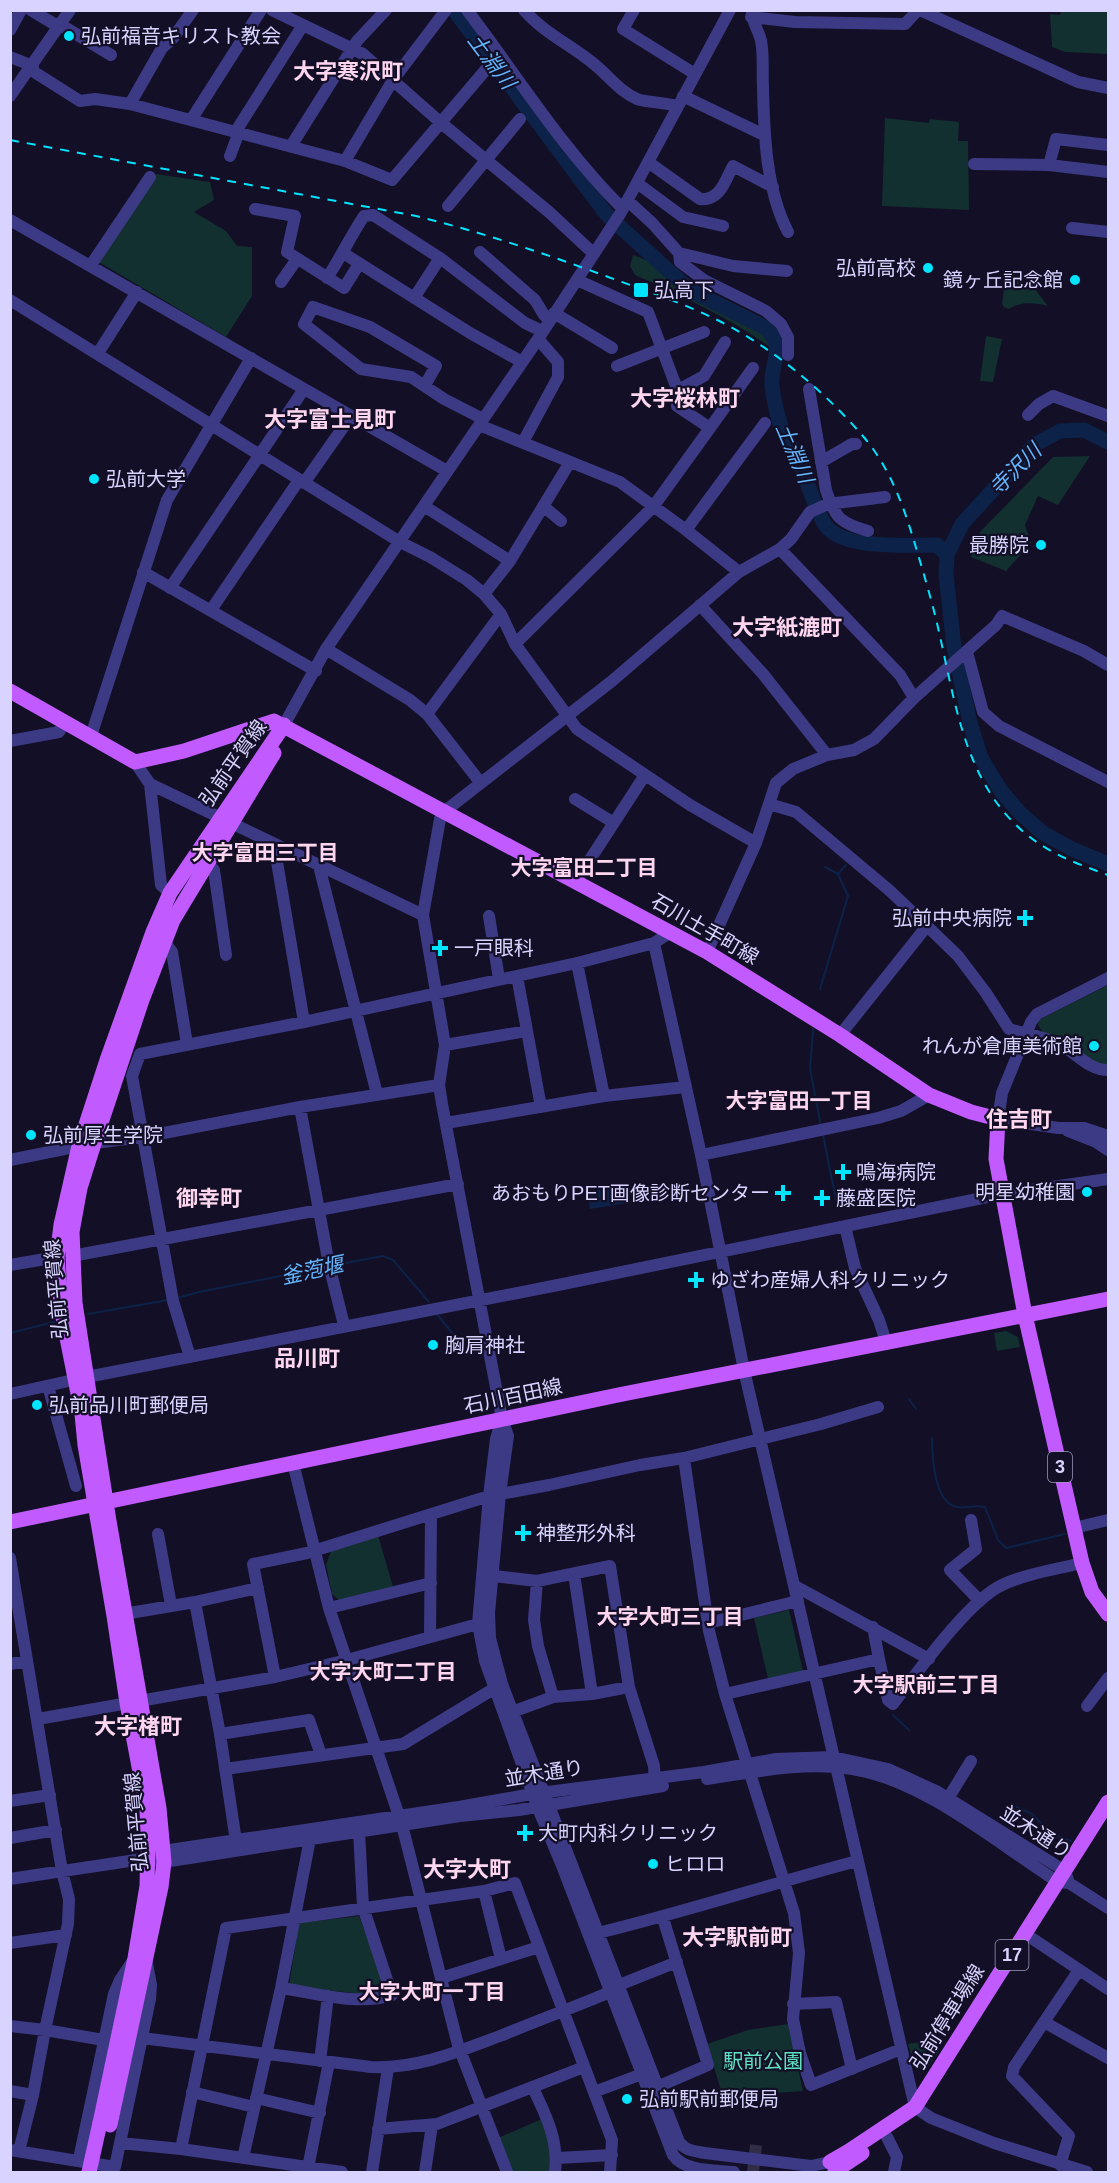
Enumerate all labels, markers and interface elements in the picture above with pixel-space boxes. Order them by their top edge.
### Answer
place label: 弘前福音キリスト教会 [81,25,281,47]
marker: 弘前福音キリスト教会 [62,29,76,43]
water label: 土淵川 [464,29,521,95]
district label: 大字寒沢町 [293,59,403,84]
place label: 弘前高校 [836,257,916,279]
marker: 弘前高校 [921,261,935,275]
place label: 鏡ヶ丘記念館 [943,269,1063,291]
marker: 鏡ヶ丘記念館 [1068,273,1082,287]
place label: 弘高下 [654,279,714,301]
marker: 弘高下 [632,281,650,299]
district label: 大字桜林町 [630,386,740,411]
district label: 大字富士見町 [264,407,396,432]
water label: 土淵川 [772,420,819,488]
water label: 寺沢川 [985,437,1047,499]
place label: 弘前大学 [106,468,186,490]
marker: 弘前大学 [87,472,101,486]
place label: 最勝院 [969,534,1029,556]
marker: 最勝院 [1034,538,1048,552]
district label: 大字紙漉町 [732,615,842,640]
street label: 弘前平賀線 [195,716,271,810]
district label: 大字富田三丁目 [192,841,339,864]
district label: 大字富田二丁目 [511,856,658,879]
street label: 石川土手町線 [648,889,762,969]
place label: 弘前中央病院 [892,907,1012,929]
marker: 弘前中央病院 [1016,909,1034,927]
place label: 一戸眼科 [454,937,534,959]
marker: 一戸眼科 [431,939,449,957]
place label: れんが倉庫美術館 [922,1035,1082,1057]
marker: れんが倉庫美術館 [1087,1039,1101,1053]
district label: 大字富田一丁目 [726,1089,873,1112]
district label: 住吉町 [986,1107,1052,1132]
place label: 弘前厚生学院 [43,1124,163,1146]
marker: 弘前厚生学院 [24,1128,38,1142]
place label: 鳴海病院 [856,1161,936,1183]
marker: 鳴海病院 [834,1163,852,1181]
place label: 明星幼稚園 [975,1181,1075,1203]
place label: あおもりPET画像診断センター [491,1182,770,1204]
marker: あおもりPET画像診断センター [774,1184,792,1202]
marker: 明星幼稚園 [1080,1185,1094,1199]
district label: 御幸町 [176,1186,242,1211]
place label: 藤盛医院 [836,1187,916,1209]
marker: 藤盛医院 [813,1189,831,1207]
street label: 弘前平賀線 [41,1238,71,1340]
water label: 釜萢堰 [279,1251,349,1288]
place label: ゆざわ産婦人科クリニック [710,1269,950,1291]
marker: ゆざわ産婦人科クリニック [687,1271,705,1289]
place label: 胸肩神社 [445,1334,525,1356]
marker: 胸肩神社 [426,1338,440,1352]
district label: 品川町 [274,1346,340,1371]
street label: 石川百田線 [462,1375,564,1417]
place label: 弘前品川町郵便局 [49,1394,209,1416]
marker: 弘前品川町郵便局 [30,1398,44,1412]
road number: 3 [1048,1452,1072,1482]
place label: 神整形外科 [536,1522,636,1544]
marker: 神整形外科 [514,1524,532,1542]
district label: 大字大町三丁目 [597,1605,744,1628]
district label: 大字大町二丁目 [310,1660,457,1683]
district label: 大字駅前三丁目 [853,1673,1000,1696]
district label: 大字楮町 [94,1714,182,1739]
street label: 並木通り [503,1756,585,1790]
street label: 弘前平賀線 [121,1771,151,1873]
street label: 並木通り [996,1801,1076,1863]
place label: 大町内科クリニック [538,1822,718,1844]
marker: 大町内科クリニック [516,1824,534,1842]
place label: ヒロロ [665,1853,725,1875]
district label: 大字大町 [423,1857,511,1882]
marker: ヒロロ [646,1857,660,1871]
district label: 大字駅前町 [682,1925,792,1950]
road number: 17 [996,1940,1028,1970]
street label: 弘前停車場線 [906,1960,988,2074]
district label: 大字大町一丁目 [359,1980,506,2003]
park label: 駅前公園 [723,2050,803,2072]
place label: 弘前駅前郵便局 [639,2088,779,2110]
marker: 弘前駅前郵便局 [620,2092,634,2106]

